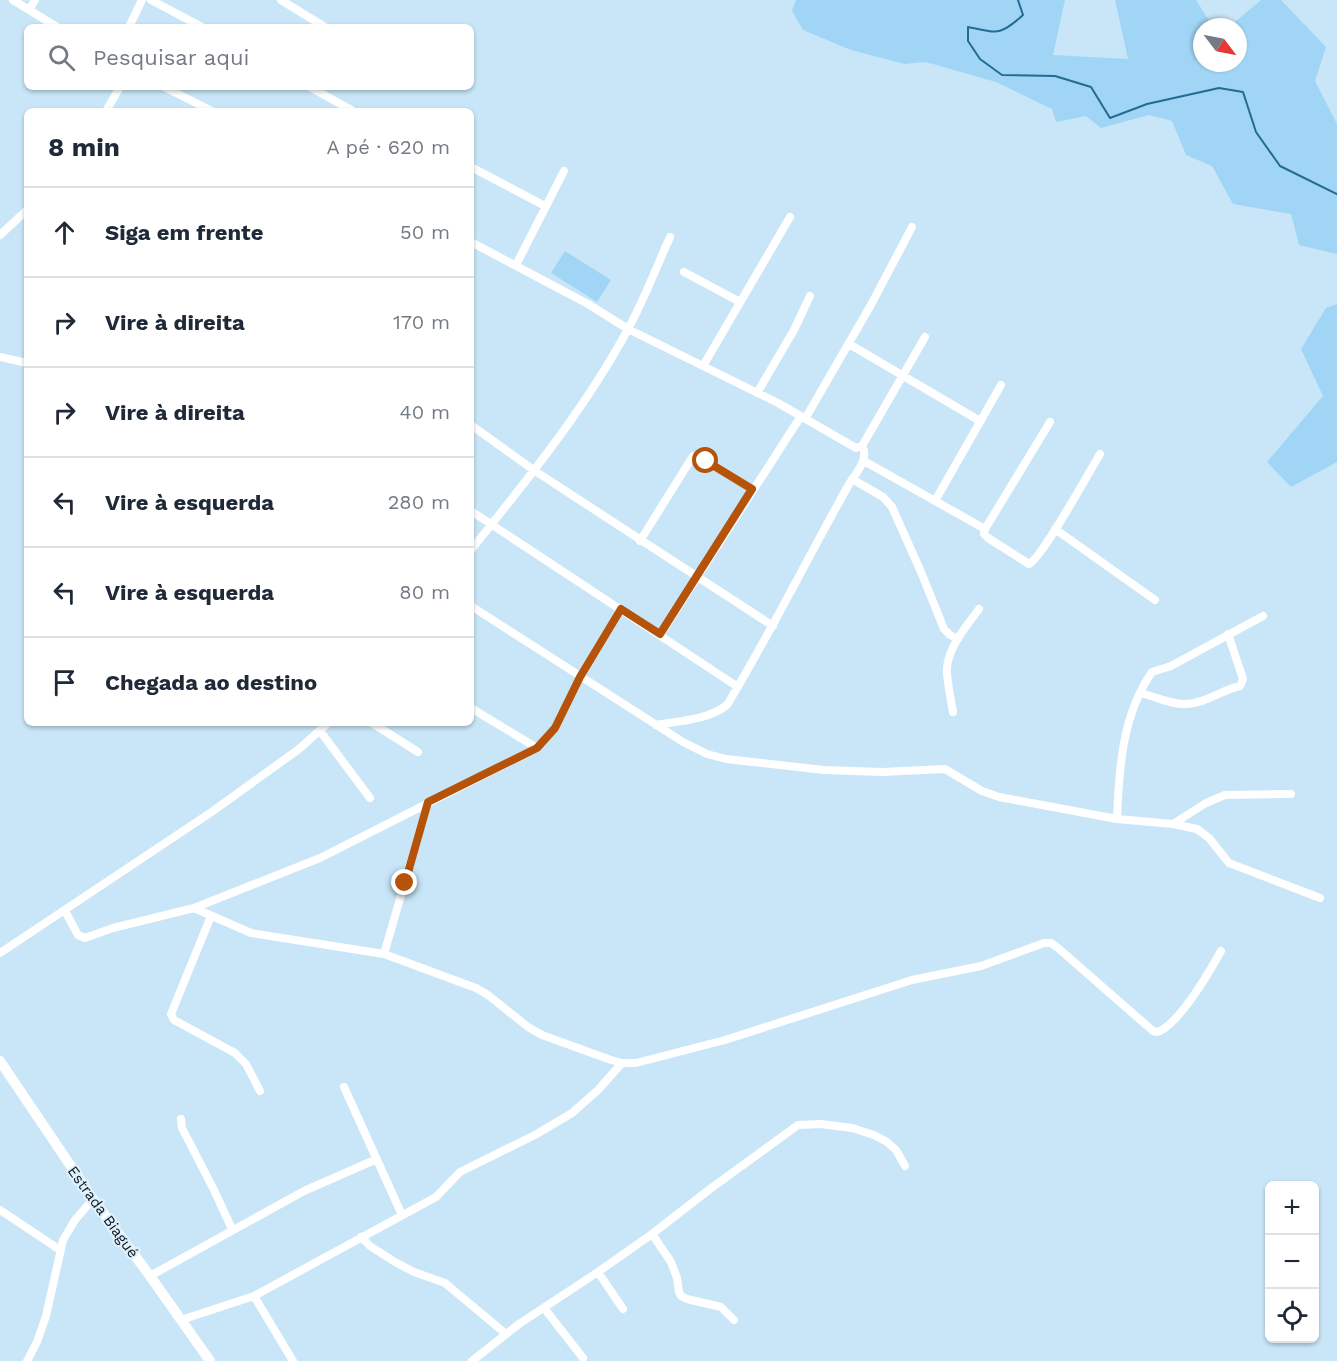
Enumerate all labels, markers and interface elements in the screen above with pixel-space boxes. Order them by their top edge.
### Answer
north arrow [1193,18,1247,72]
search box [24,24,474,90]
icon: search [45,41,78,74]
text: Pesquisar aqui [93,45,249,70]
text: 8 min [48,132,120,162]
text: A pé · 620 m [326,135,450,159]
icon: ahead [48,216,81,249]
text: Siga em frente [105,220,263,245]
text: 50 m [400,220,450,244]
icon: right [48,306,81,339]
text: Vire à direita [105,310,245,335]
text: 170 m [393,310,450,334]
icon: right [48,396,81,429]
text: Vire à direita [105,400,245,425]
text: 40 m [399,400,450,424]
route start [692,447,718,473]
icon: left [48,486,81,519]
text: Vire à esquerda [105,490,274,515]
text: 280 m [388,490,450,514]
icon: left [48,576,81,609]
text: Vire à esquerda [105,580,274,605]
text: 80 m [399,580,450,604]
icon: arrive [48,666,81,699]
text: Chegada ao destino [105,670,317,695]
route end [391,869,417,895]
street label: Estrada Biagué [64,1163,142,1261]
map controls [1265,1181,1319,1343]
button: + [1265,1181,1319,1235]
button: − [1265,1235,1319,1289]
button: locate [1265,1289,1319,1343]

